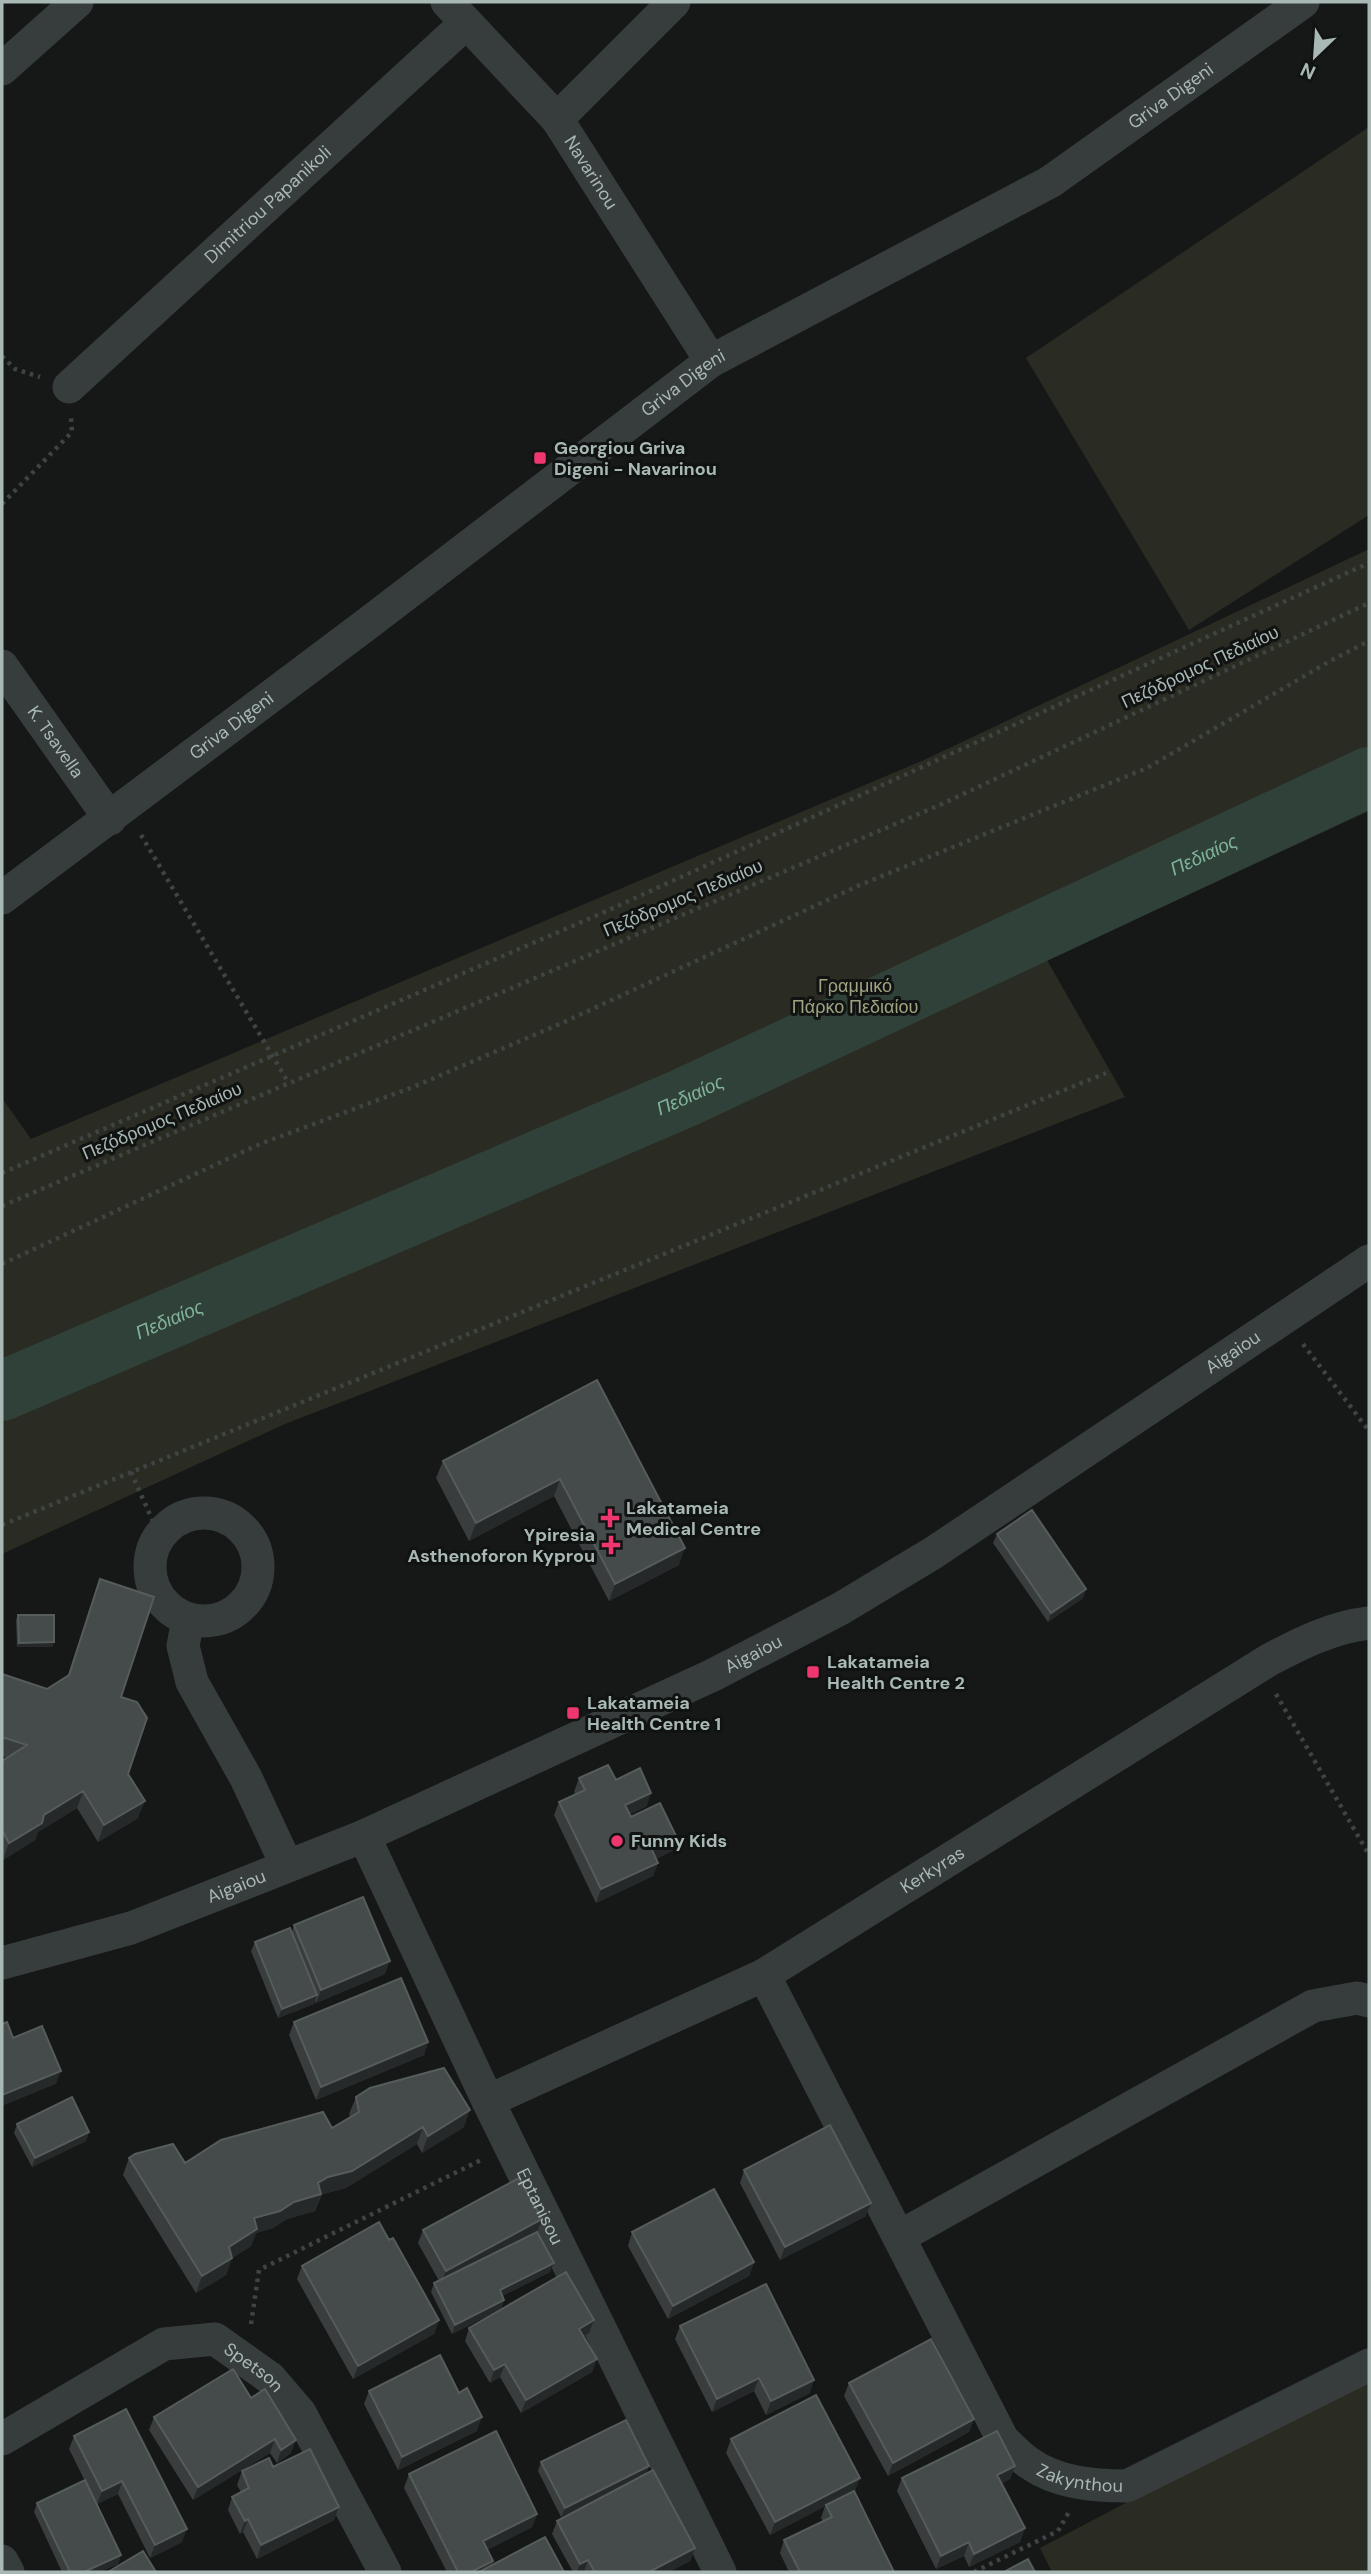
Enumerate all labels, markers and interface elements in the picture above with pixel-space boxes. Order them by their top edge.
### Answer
north arrow [1280,21,1350,91]
street label: Griva Digeni [1123,57,1218,135]
text: N [1296,57,1320,85]
street label: Navarinou [559,131,623,214]
street label: Dimitriou Papanikoli [199,140,337,269]
street label: Griva Digeni [636,344,729,422]
place label: Georgiou Griva Digeni - Navarinou [554,436,717,481]
marker: Georgiou Griva Digeni - Navarinou [532,450,548,466]
street label: Πεζόδρομος Πεδιαίου [1117,620,1283,714]
street label: Griva Digeni [184,686,279,765]
street label: K. Tsavella [22,701,89,783]
water label: Πεδιαίος [1166,828,1242,882]
street label: Πεζόδρομος Πεδιαίου [600,854,766,942]
park label: Γραμμικό Πάρκο Πεδιαίου [792,974,918,1019]
water label: Πεδιαίος [652,1069,729,1121]
street label: Πεζόδρομος Πεδιαίου [79,1077,245,1165]
water label: Πεδιαίος [131,1294,208,1345]
street label: Aigaiou [1201,1325,1265,1379]
place label: Lakatameia Medical Centre [626,1496,761,1541]
marker: Lakatameia Medical Centre [600,1508,620,1528]
place label: Ypiresia Asthenoforon Kyprou [407,1523,595,1568]
marker: Ypiresia Asthenoforon Kyprou [601,1535,621,1555]
street label: Aigaiou [721,1629,786,1679]
place label: Lakatameia Health Centre 2 [827,1650,965,1695]
marker: Lakatameia Health Centre 2 [805,1664,821,1680]
place label: Lakatameia Health Centre 1 [587,1691,721,1736]
marker: Lakatameia Health Centre 1 [565,1705,581,1721]
place label: Funny Kids [631,1829,727,1853]
marker: Funny Kids [609,1833,625,1849]
street label: Kerkyras [896,1841,969,1899]
street label: Aigaiou [203,1864,269,1909]
street label: Eptanisou [511,2164,569,2249]
street label: Spetson [219,2337,289,2397]
street label: Zakynthou [1033,2458,1123,2498]

